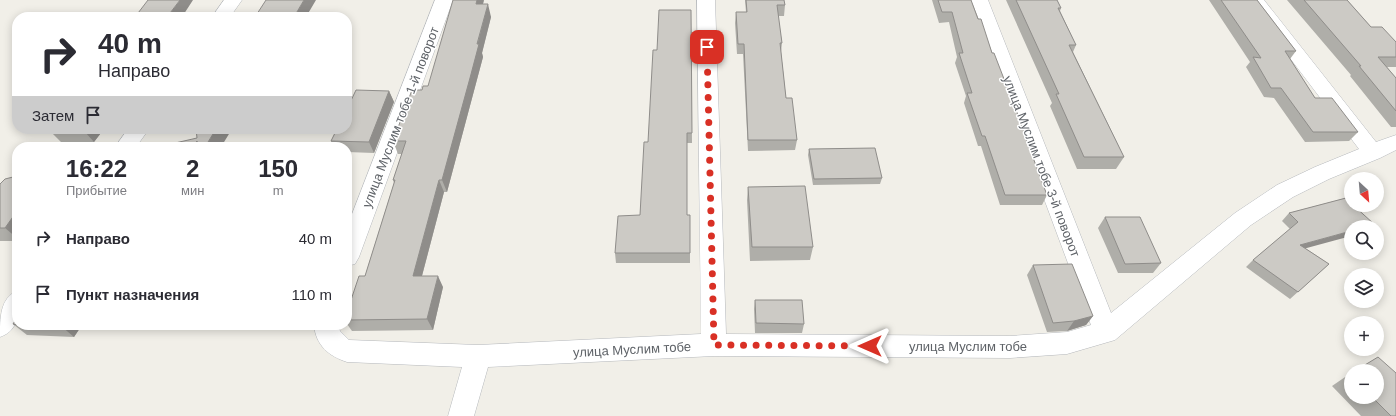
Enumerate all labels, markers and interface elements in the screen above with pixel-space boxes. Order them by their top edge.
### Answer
street label: улица Муслим тобе 1-й поворот [359,25,442,210]
icon: right [32,28,84,80]
text: 40 m [98,28,162,59]
pin [690,30,724,64]
icon: arrive [696,36,718,58]
text: Направо [98,61,170,81]
street label: улица Муслим тобе 3-й поворот [1000,74,1083,259]
icon: arrive [82,104,104,126]
text: Затем [32,107,74,124]
text: 16:22 [66,155,127,182]
text: 2 [186,155,199,182]
text: 150 [258,155,298,182]
north arrow [1344,172,1384,212]
map controls [1344,172,1384,404]
text: Прибытие [66,183,127,198]
text: мин [181,183,204,198]
text: m [273,183,284,198]
button: search [1344,220,1384,260]
icon: right [32,227,54,249]
text: Направо [66,230,130,247]
text: 40 m [299,230,332,247]
button: layers [1344,268,1384,308]
icon: arrive [32,283,54,305]
text: Пункт назначения [66,286,199,303]
text: 110 m [291,286,332,303]
button: + [1344,316,1384,356]
position arrow [849,325,891,367]
street label: улица Муслим тобе [573,339,691,360]
street label: улица Муслим тобе [909,339,1027,354]
button: − [1344,364,1384,404]

